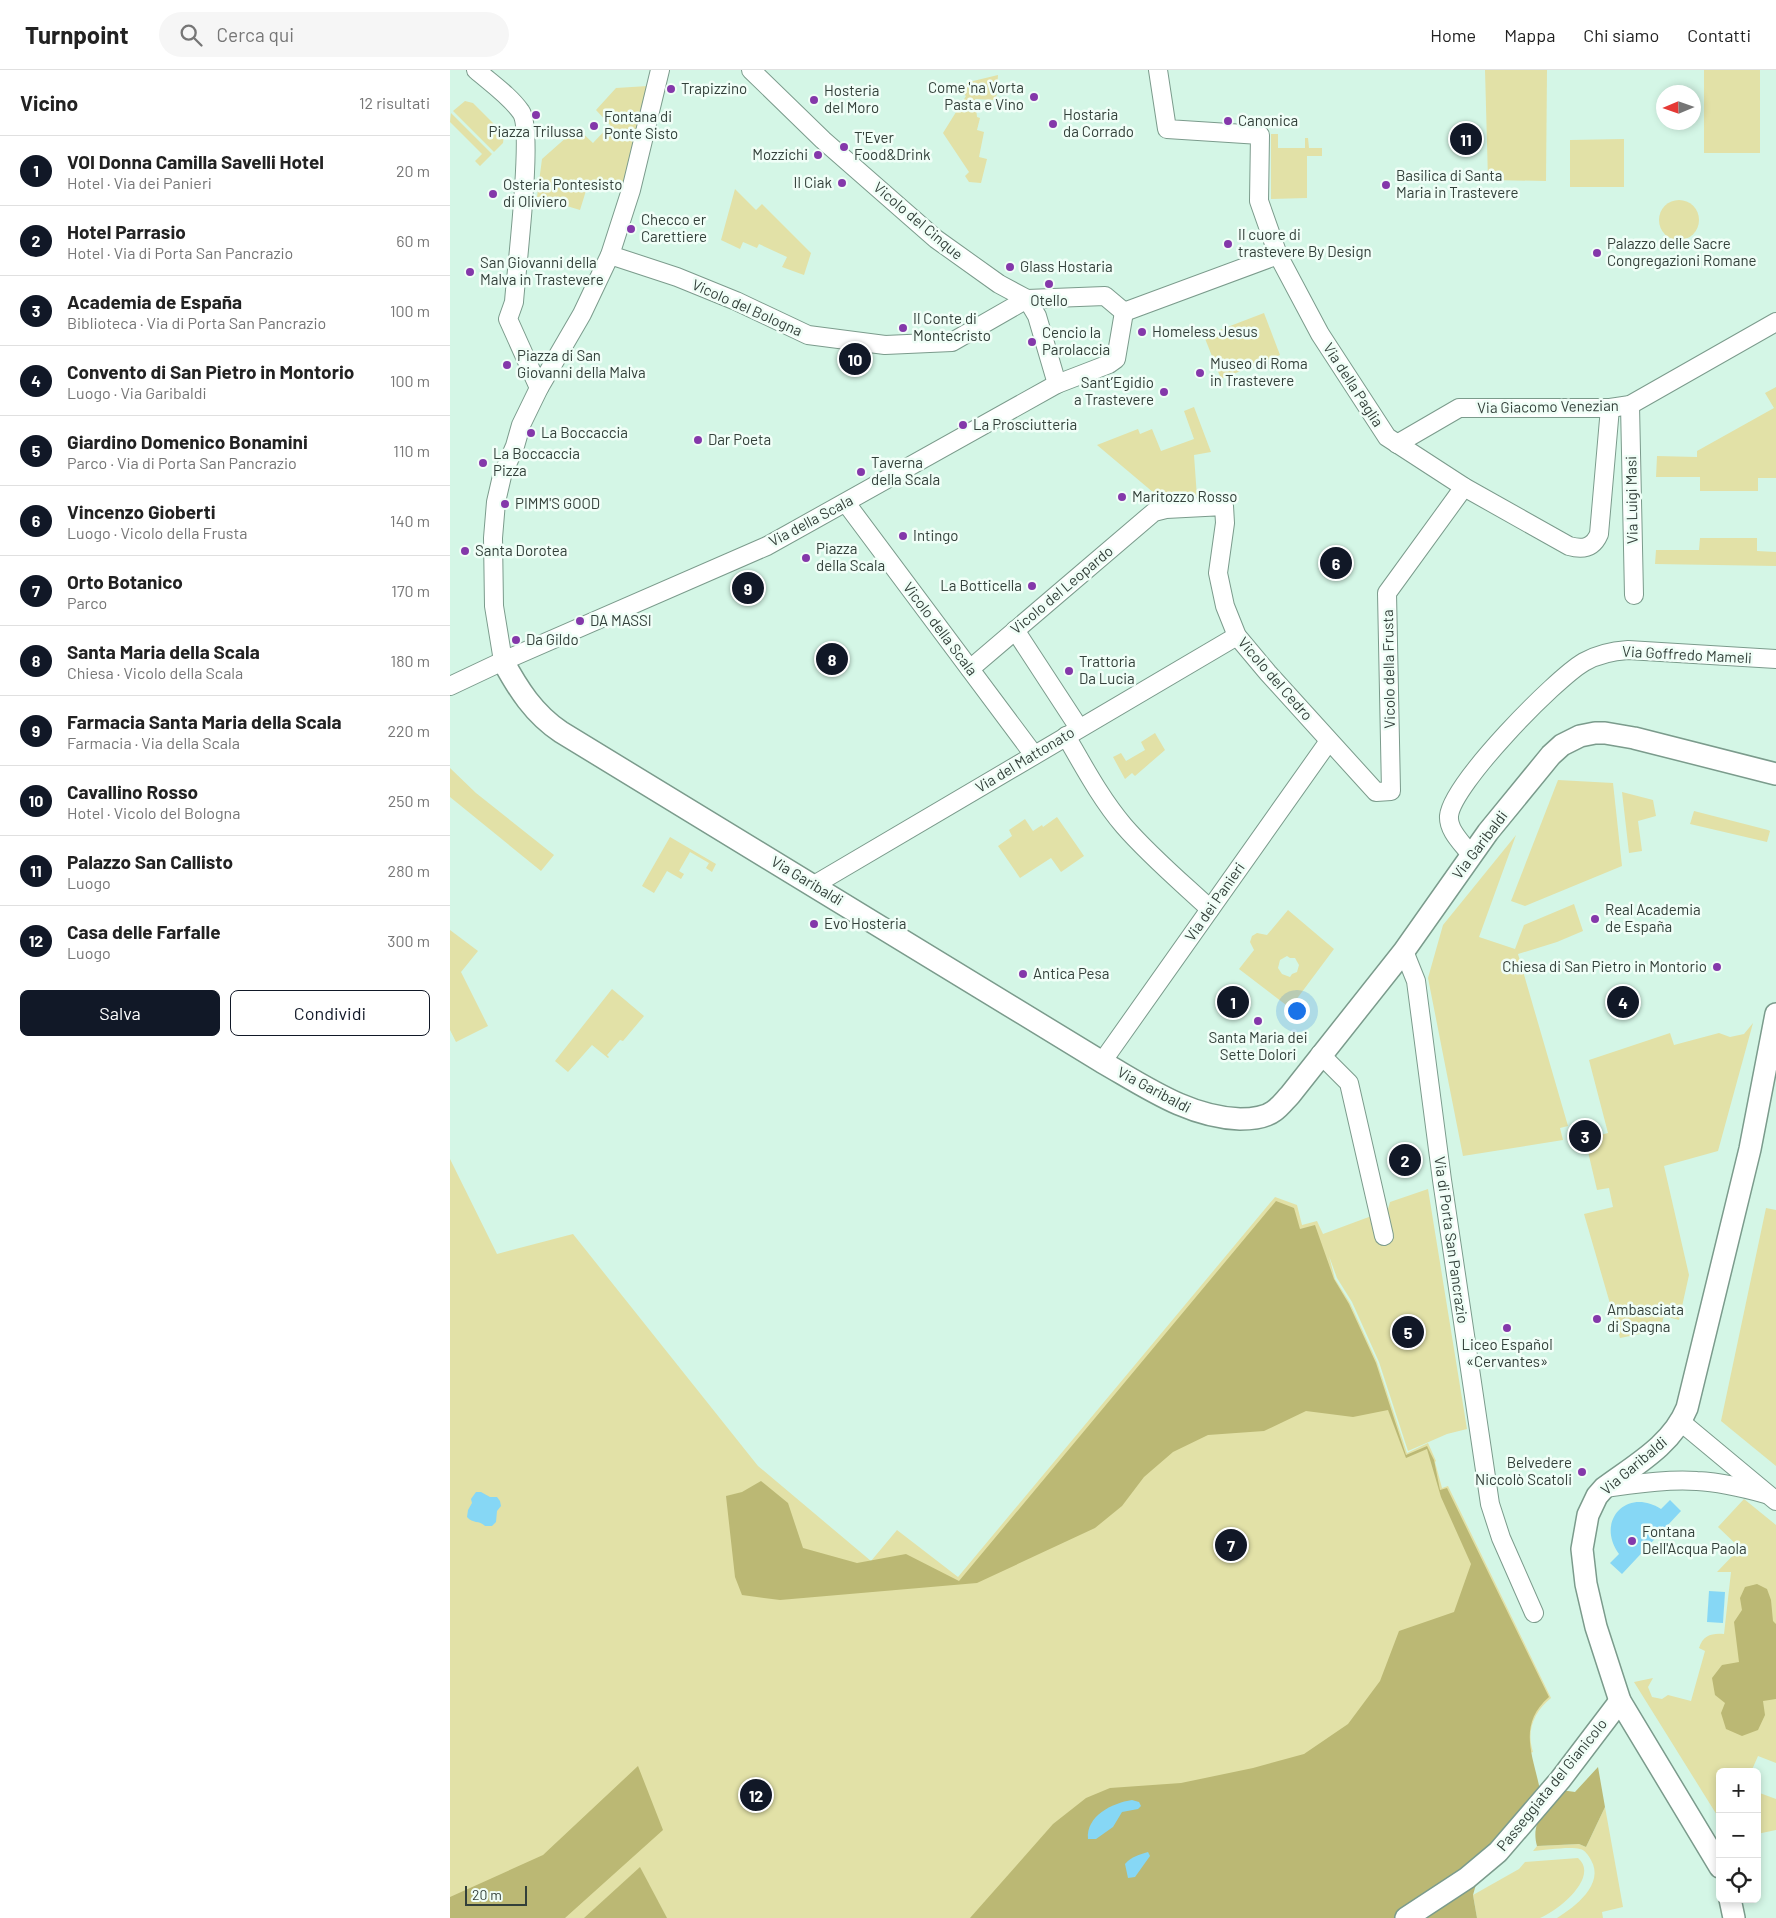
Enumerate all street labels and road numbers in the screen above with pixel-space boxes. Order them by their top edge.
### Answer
street label: Vicolo del Cinque [870,178,967,263]
street label: Vicolo del Bologna [689,275,805,339]
street label: Via della Paglia [1320,339,1388,430]
street label: Via Giacomo Venezian [1477,396,1619,416]
street label: Via Luigi Masi [1621,456,1641,544]
street label: Via della Scala [766,490,856,550]
street label: Vicolo del Leopardo [1006,541,1116,637]
street label: Vicolo della Scala [900,578,982,679]
street label: Vicolo della Frusta [1378,609,1398,729]
street label: Vicolo del Cedro [1235,633,1317,724]
street label: Via Goffredo Mameli [1622,642,1752,666]
street label: Via del Mattonato [972,723,1077,796]
street label: Via Garibaldi [1448,807,1511,882]
street label: Via Garibaldi [768,852,847,909]
street label: Via dei Panieri [1180,859,1248,944]
street label: Via Garibaldi [1115,1062,1194,1116]
street label: Via di Porta San Pancrazio [1431,1155,1473,1325]
street label: Via Garibaldi [1597,1432,1670,1498]
street label: Passeggiata del Gianicolo [1492,1715,1610,1854]

